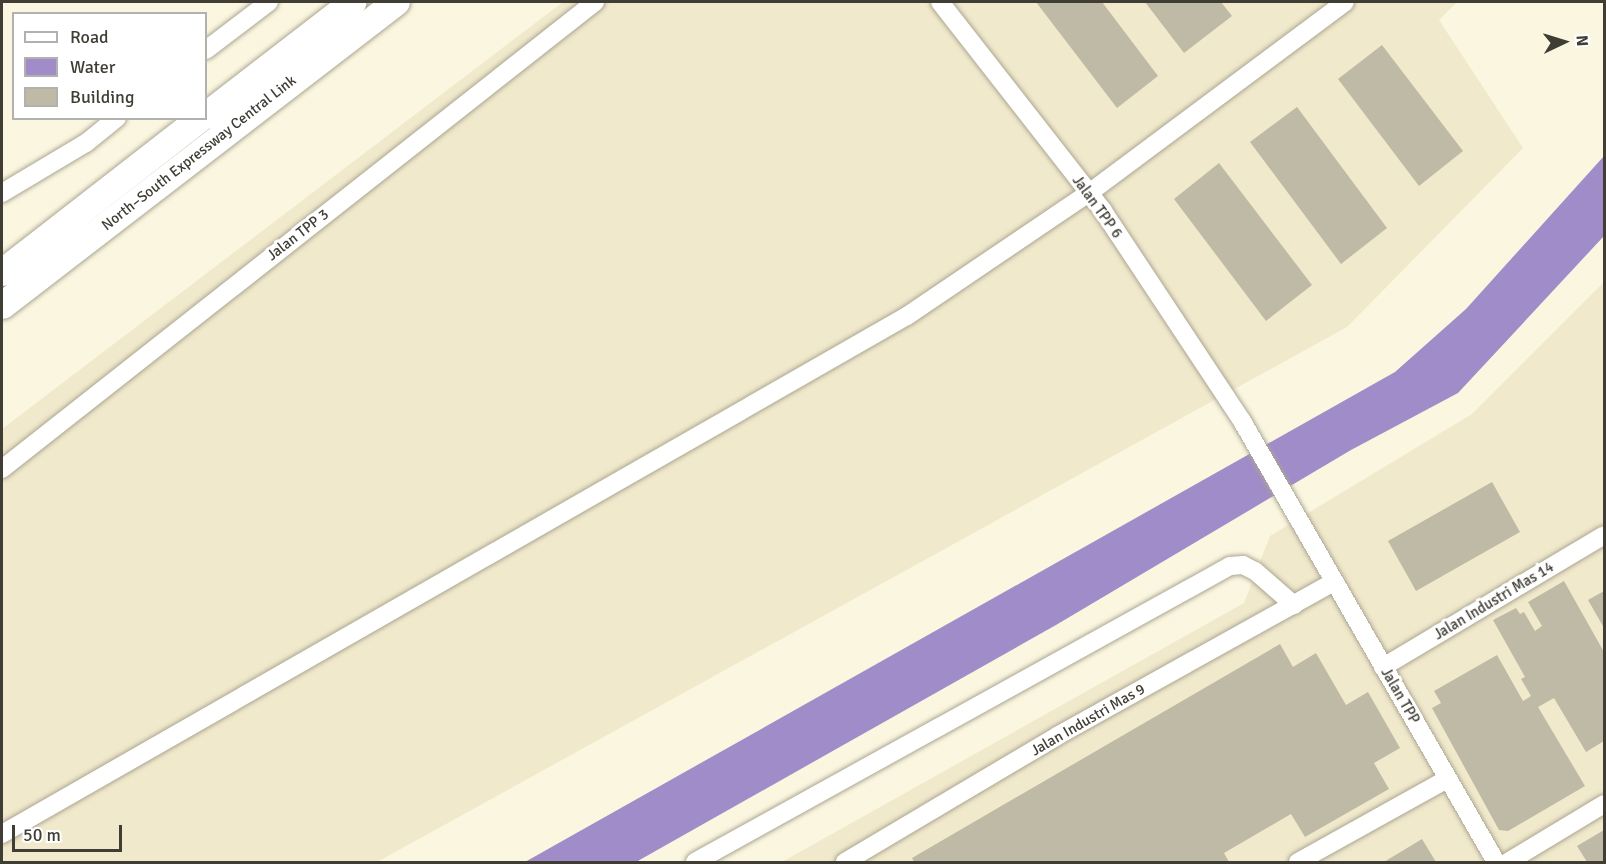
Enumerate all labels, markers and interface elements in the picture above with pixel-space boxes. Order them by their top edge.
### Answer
legend [12,12,207,120]
north arrow [1534,12,1594,72]
text: Road [70,26,109,48]
text: N [1572,34,1592,47]
text: Water [70,56,115,78]
street label: North–South Expressway Central Link [98,71,300,235]
text: Building [70,86,134,108]
street label: Jalan TPP 6 [1068,172,1126,242]
street label: Jalan TPP 3 [264,205,332,265]
street label: Jalan Industri Mas 14 [1431,558,1557,644]
street label: Jalan TPP [1377,665,1423,727]
street label: Jalan Industri Mas 9 [1028,680,1148,760]
scale bar [15,813,124,851]
text: 50 m [23,824,61,846]

